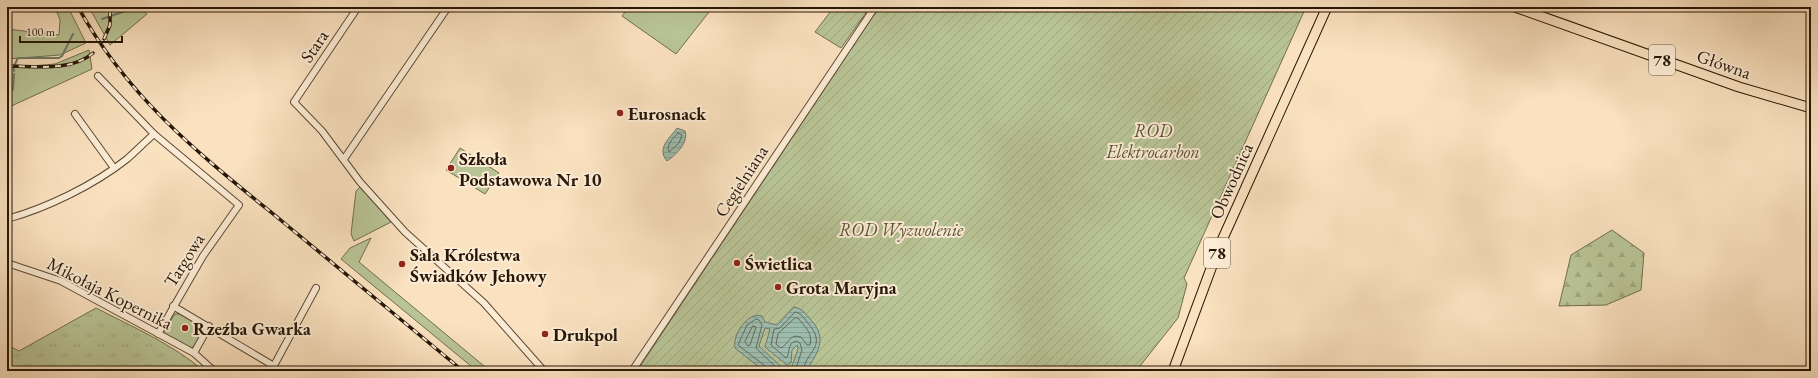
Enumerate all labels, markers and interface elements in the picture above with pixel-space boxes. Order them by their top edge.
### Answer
scale bar [20,18,122,44]
text: 100 m [26,24,56,40]
street label: Stara [295,25,334,67]
street label: Główna [1694,44,1755,84]
road number: 78 [1649,45,1675,75]
place label: Eurosnack [628,102,707,125]
marker: Eurosnack [615,108,625,118]
park label: ROD Elektrocarbon [1105,119,1200,163]
street label: Obwodnica [1204,139,1258,223]
street label: Cegielniana [709,140,773,221]
place label: Szkoła Podstawowa Nr 10 [459,147,602,191]
marker: Szkoła Podstawowa Nr 10 [446,163,456,173]
park label: ROD Wyzwolenie [839,218,964,242]
street label: Targowa [159,228,210,291]
road number: 78 [1204,238,1230,268]
place label: Sala Królestwa Świadków Jehowy [410,243,547,287]
street label: Mikołaja Kopernika [43,251,177,335]
place label: Świetlica [745,252,813,275]
marker: Świetlica [732,258,742,268]
marker: Sala Królestwa Świadków Jehowy [397,259,407,269]
place label: Grota Maryjna [786,276,897,299]
marker: Grota Maryjna [773,282,783,292]
place label: Rzeźba Gwarka [193,317,311,340]
marker: Rzeźba Gwarka [180,323,190,333]
place label: Drukpol [553,323,618,346]
marker: Drukpol [540,329,550,339]

